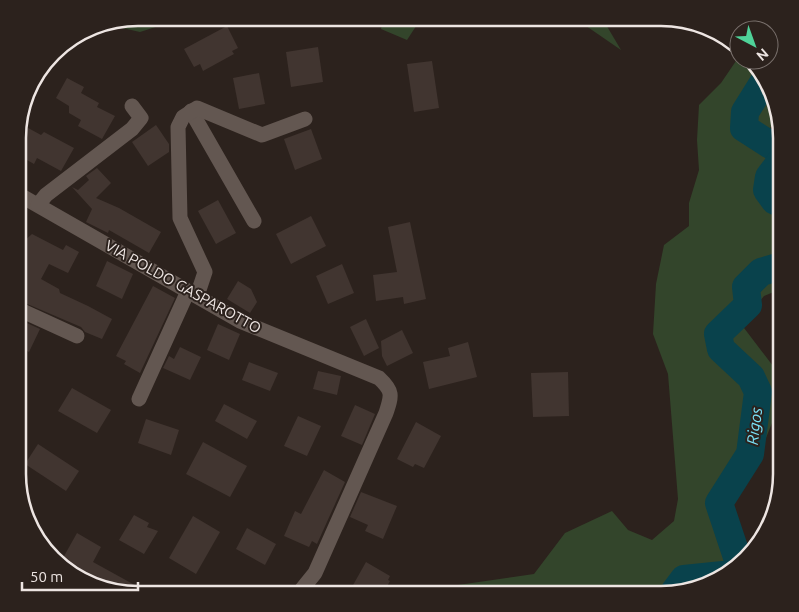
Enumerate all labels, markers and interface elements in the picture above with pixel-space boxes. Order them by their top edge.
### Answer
north arrow [729,20,779,70]
text: N [753,45,772,64]
street label: VIA POLDO GASPAROTTO [102,237,264,337]
water label: Rigos [743,406,765,446]
scale bar [22,560,139,592]
text: 50 m [30,568,63,585]

